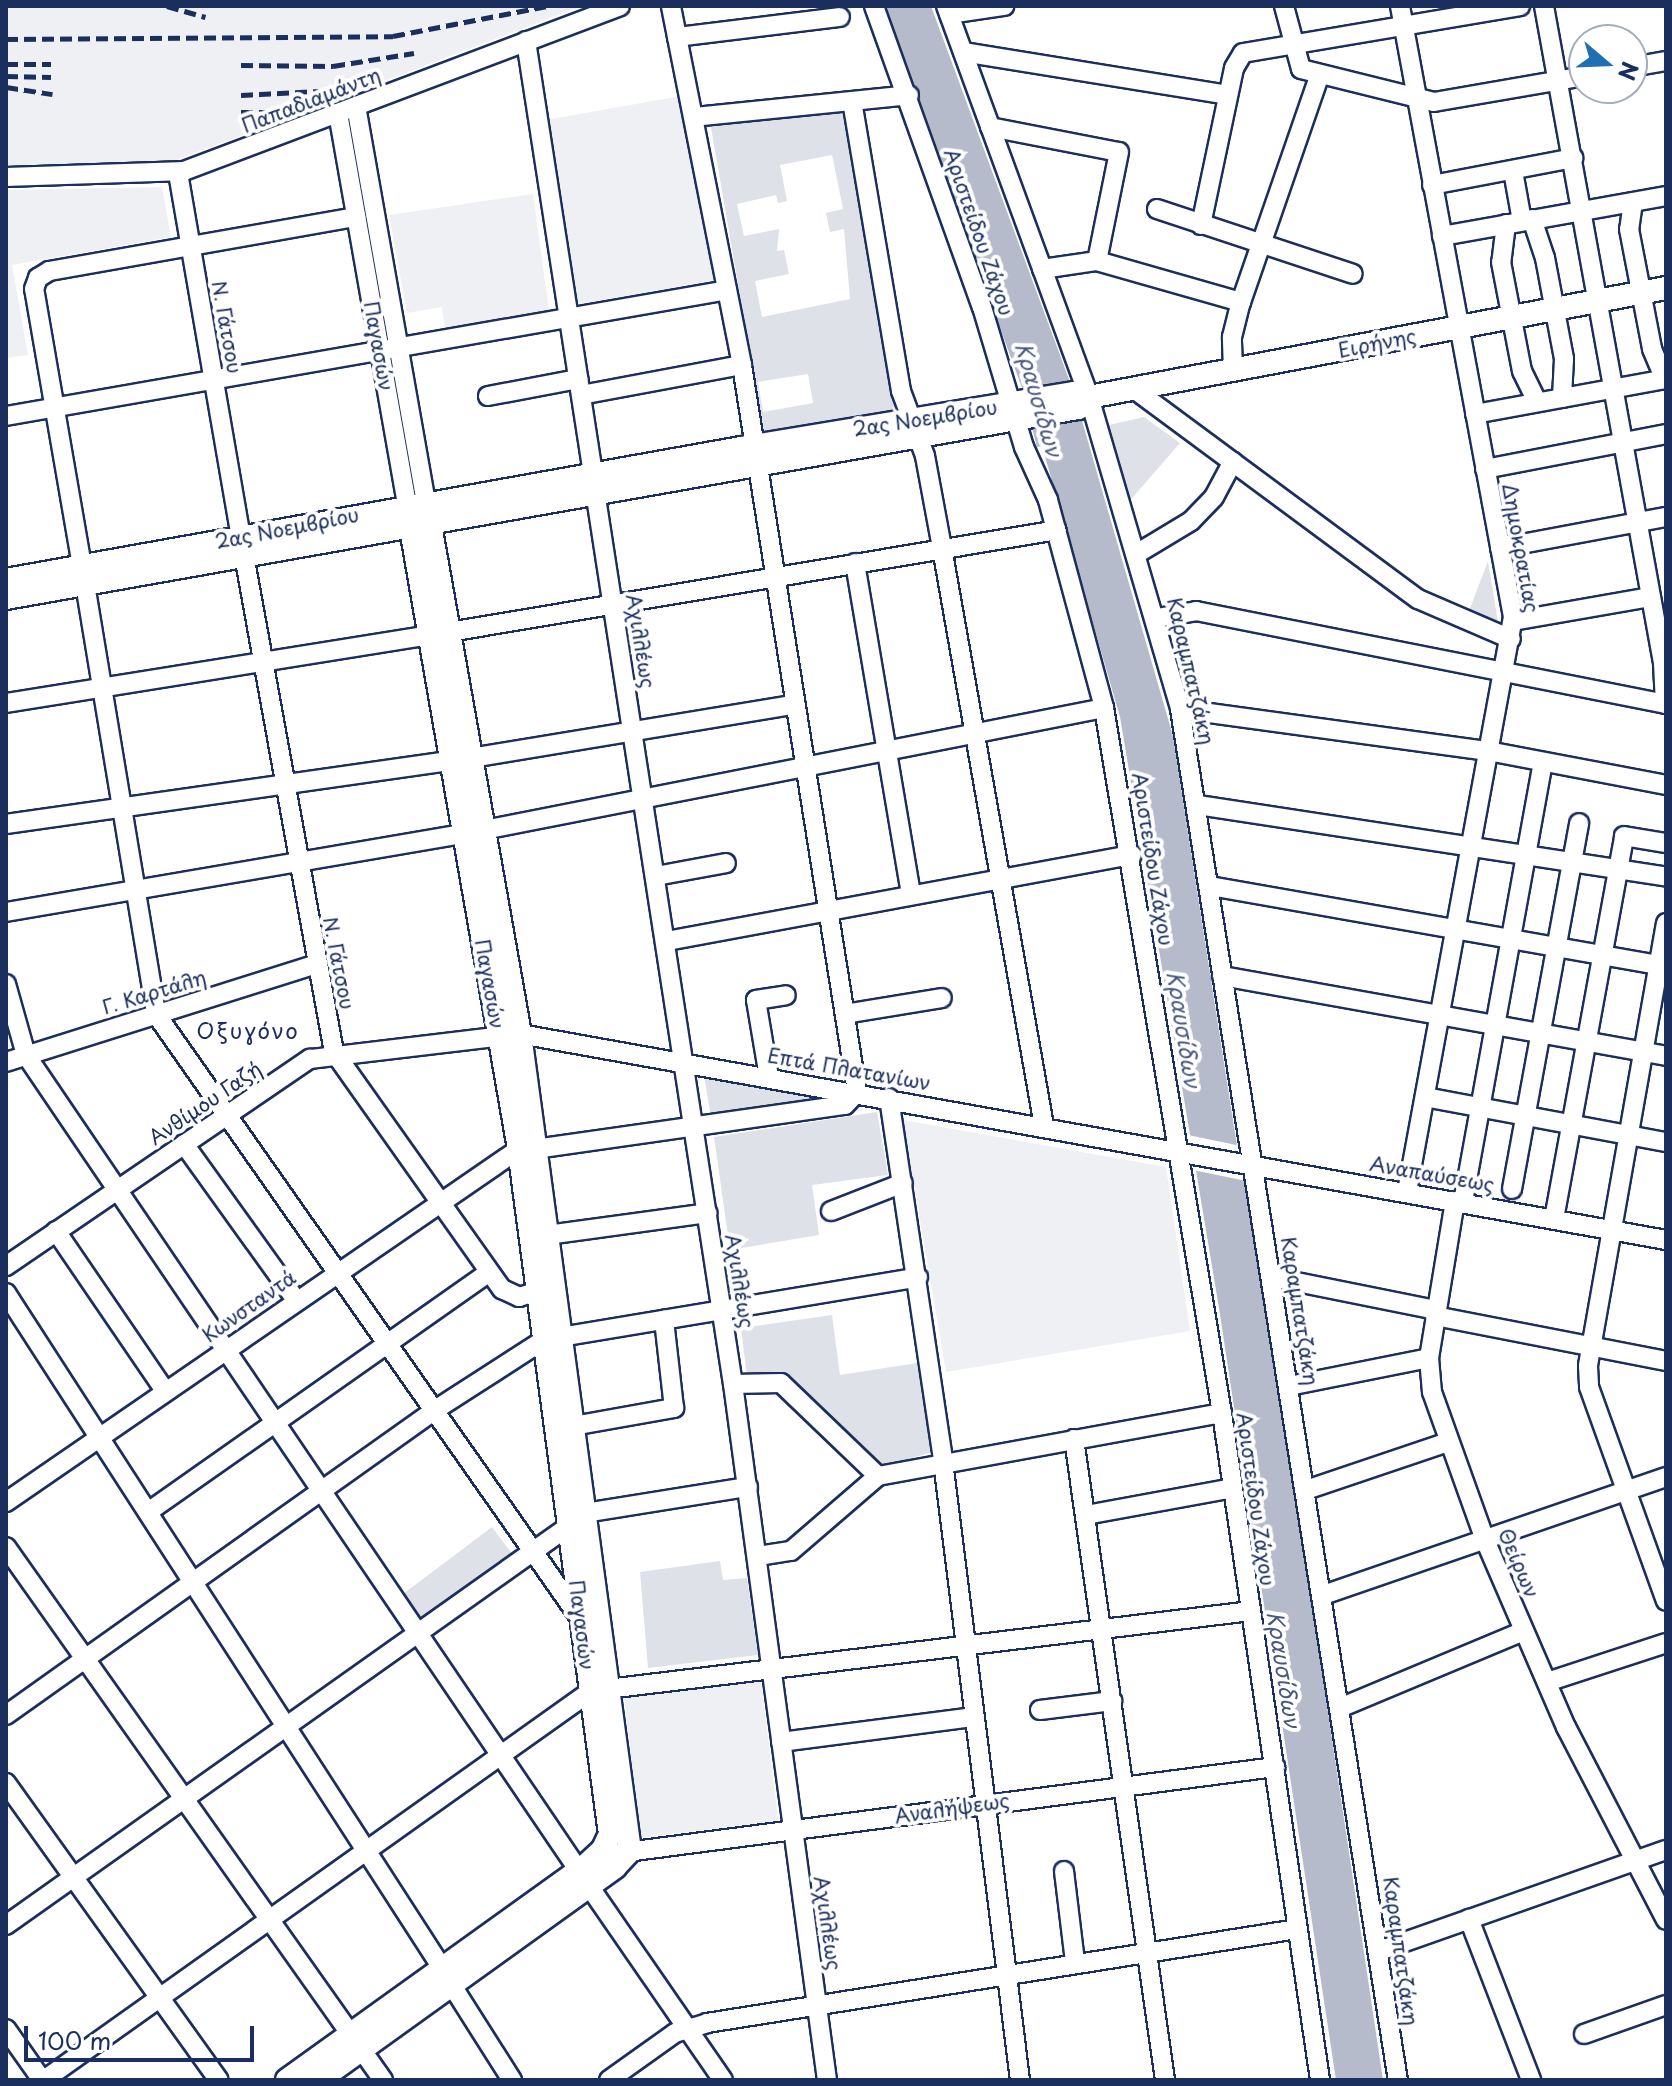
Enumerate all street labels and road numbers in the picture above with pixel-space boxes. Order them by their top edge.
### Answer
street label: Παπαδιαμάντη [238,62,384,138]
street label: Αριστείδου Ζάχου [939,145,1019,319]
street label: Ν. Γάτσου [207,279,247,375]
street label: Παγασών [359,299,399,393]
street label: Ειρήνης [1336,324,1418,362]
street label: 2ας Νοεμβρίου [850,395,1000,441]
street label: Δημοκρατίας [1498,481,1544,615]
street label: 2ας Νοεμβρίου [213,502,361,554]
street label: Αχιλλέως [622,592,660,690]
street label: Καραμπατζάκη [1162,595,1220,747]
street label: Αριστείδου Ζάχου [1127,771,1179,947]
street label: Ν. Γάτσου [318,914,360,1012]
street label: Παγασών [470,937,510,1031]
street label: Γ. Καρτάλη [99,965,209,1019]
street label: Επτά Πλατανίων [765,1043,933,1095]
street label: Ανθίμου Γαζή [144,1056,266,1150]
street label: Αναπαύσεως [1368,1151,1496,1197]
street label: Αχιλλέως [721,1232,759,1330]
street label: Καραμπατζάκη [1276,1235,1324,1387]
street label: Κωνσταντά [198,1265,300,1347]
street label: Αριστείδου Ζάχου [1232,1411,1280,1587]
street label: Θείρων [1494,1525,1544,1601]
street label: Παγασών [565,1579,599,1671]
street label: Αναλήψεως [893,1788,1011,1828]
street label: Αχιλλέως [810,1874,846,1972]
street label: Καραμπατζάκη [1379,1875,1423,2027]

